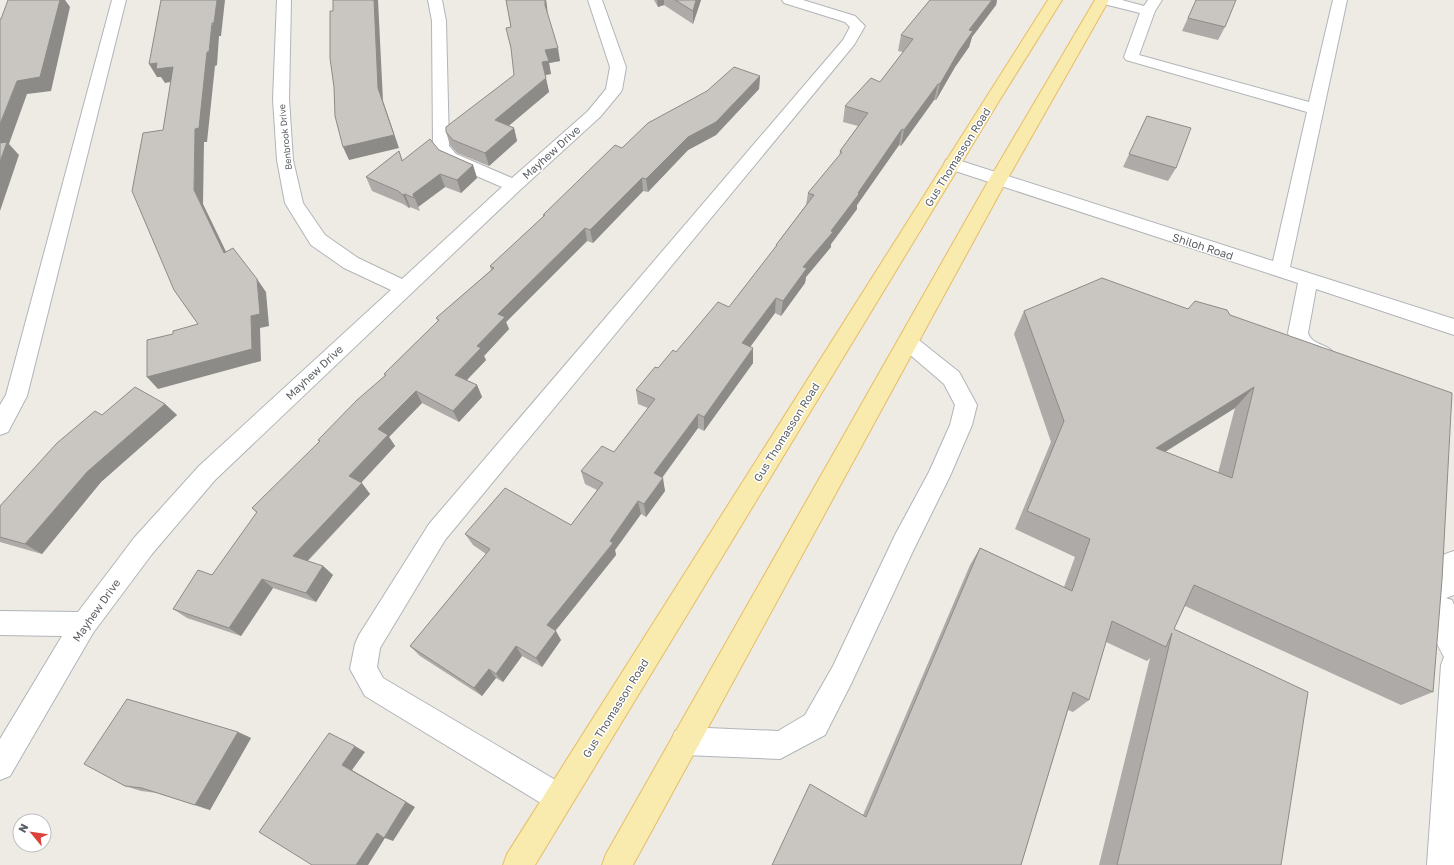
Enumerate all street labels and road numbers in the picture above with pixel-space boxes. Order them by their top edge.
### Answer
street label: Benbrook Drive [276,104,294,170]
street label: Gus Thomasson Road [921,105,993,209]
street label: Mayhew Drive [519,123,583,181]
street label: Shiloh Road [1171,230,1235,262]
street label: Mayhew Drive [283,342,345,402]
street label: Gus Thomasson Road [750,380,822,484]
street label: Mayhew Drive [70,576,122,644]
street label: Gus Thomasson Road [579,656,651,760]

